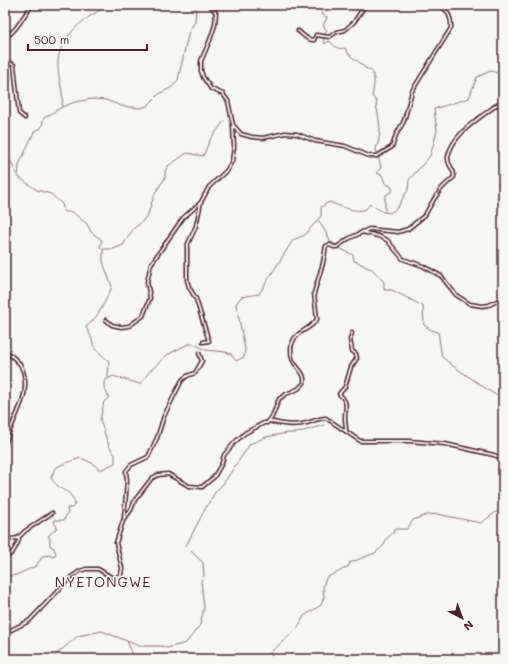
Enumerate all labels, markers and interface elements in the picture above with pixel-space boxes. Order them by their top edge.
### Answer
scale bar [28,26,147,52]
text: 500 m [34,31,69,47]
district label: NYETONGWE [55,572,151,591]
north arrow [442,598,482,638]
text: N [461,618,477,634]

